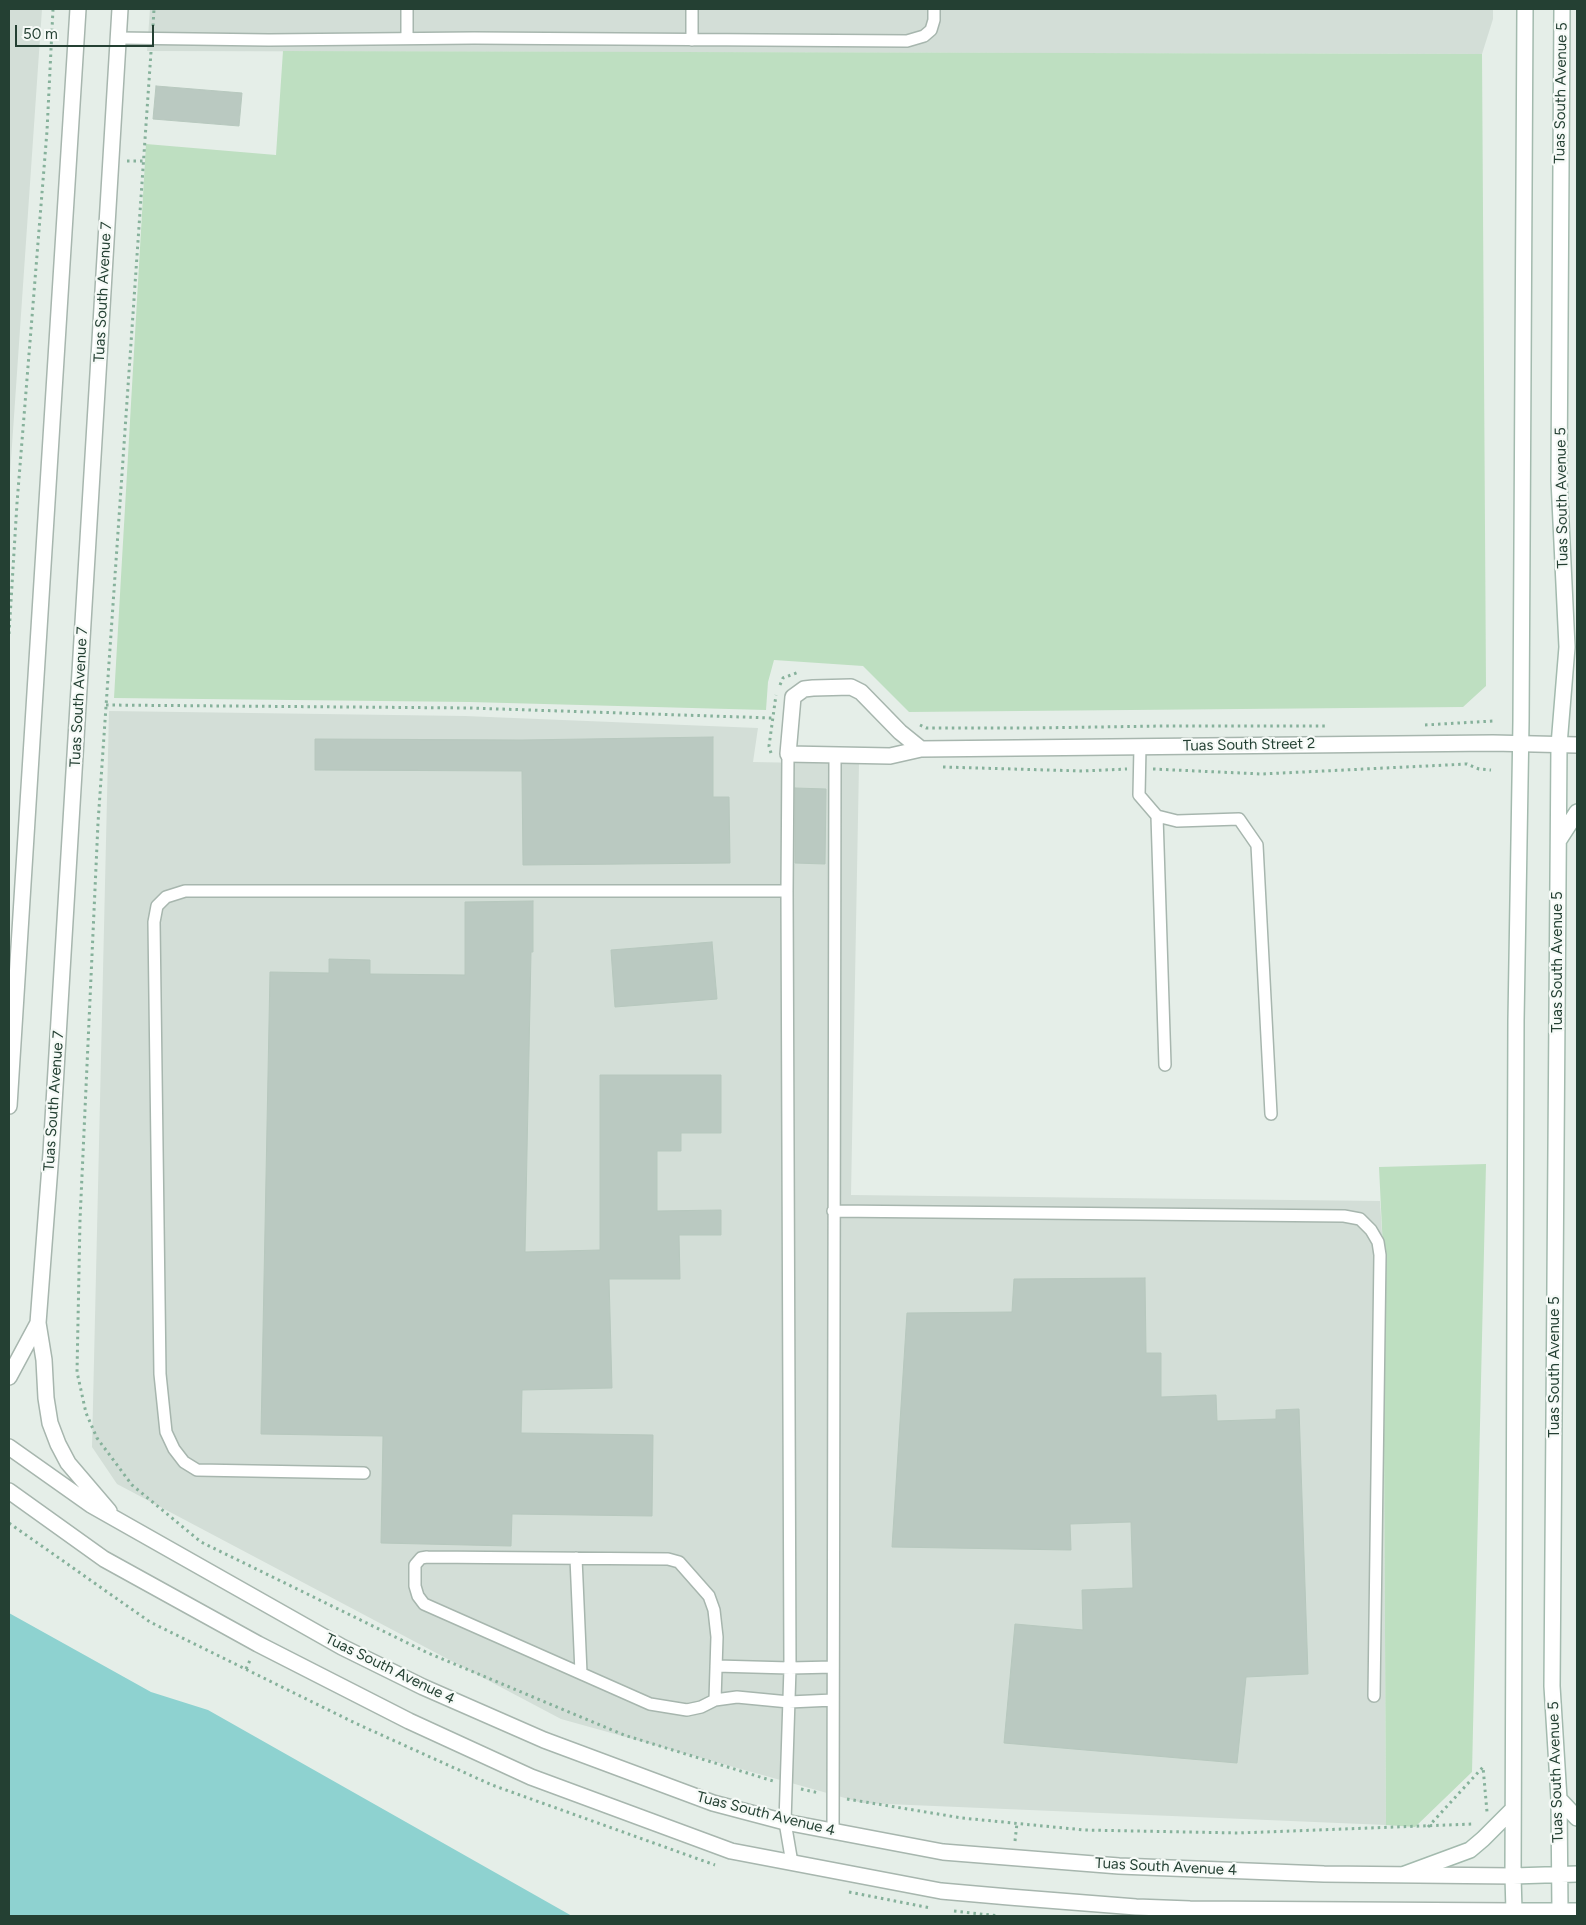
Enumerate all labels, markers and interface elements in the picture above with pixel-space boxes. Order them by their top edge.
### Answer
scale bar [18,15,156,47]
street label: Tuas South Avenue 5 [1551,22,1571,164]
text: 50 m [23,25,58,43]
street label: Tuas South Avenue 7 [90,221,116,363]
street label: Tuas South Avenue 5 [1552,427,1572,569]
street label: Tuas South Avenue 7 [66,626,92,768]
street label: Tuas South Street 2 [1183,735,1315,755]
street label: Tuas South Avenue 5 [1549,891,1567,1033]
street label: Tuas South Avenue 7 [40,1030,68,1172]
street label: Tuas South Avenue 5 [1546,1296,1564,1438]
street label: Tuas South Avenue 4 [322,1630,458,1708]
street label: Tuas South Avenue 5 [1545,1701,1567,1843]
street label: Tuas South Avenue 4 [695,1788,837,1840]
street label: Tuas South Avenue 4 [1095,1854,1237,1880]

